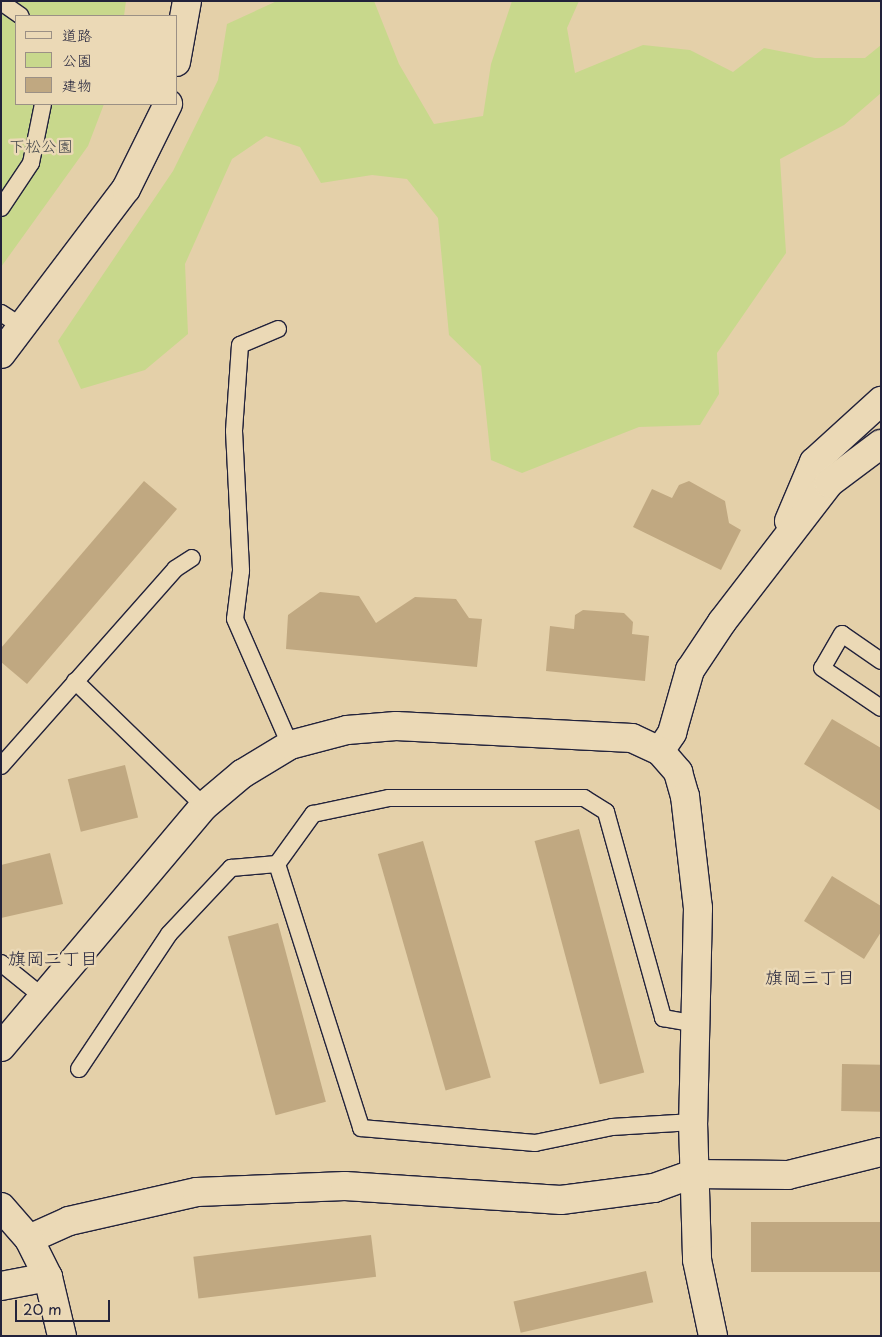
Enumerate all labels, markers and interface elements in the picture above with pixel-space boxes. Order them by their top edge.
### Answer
legend [15,15,178,105]
text: 道路 [62,23,92,46]
text: 公園 [62,48,92,71]
text: 建物 [62,73,92,96]
park label: 下松公園 [9,135,73,155]
district label: 旗岡二丁目 [8,947,98,969]
district label: 旗岡三丁目 [765,966,855,988]
scale bar [18,1290,112,1322]
text: 20 m [23,1297,62,1320]

